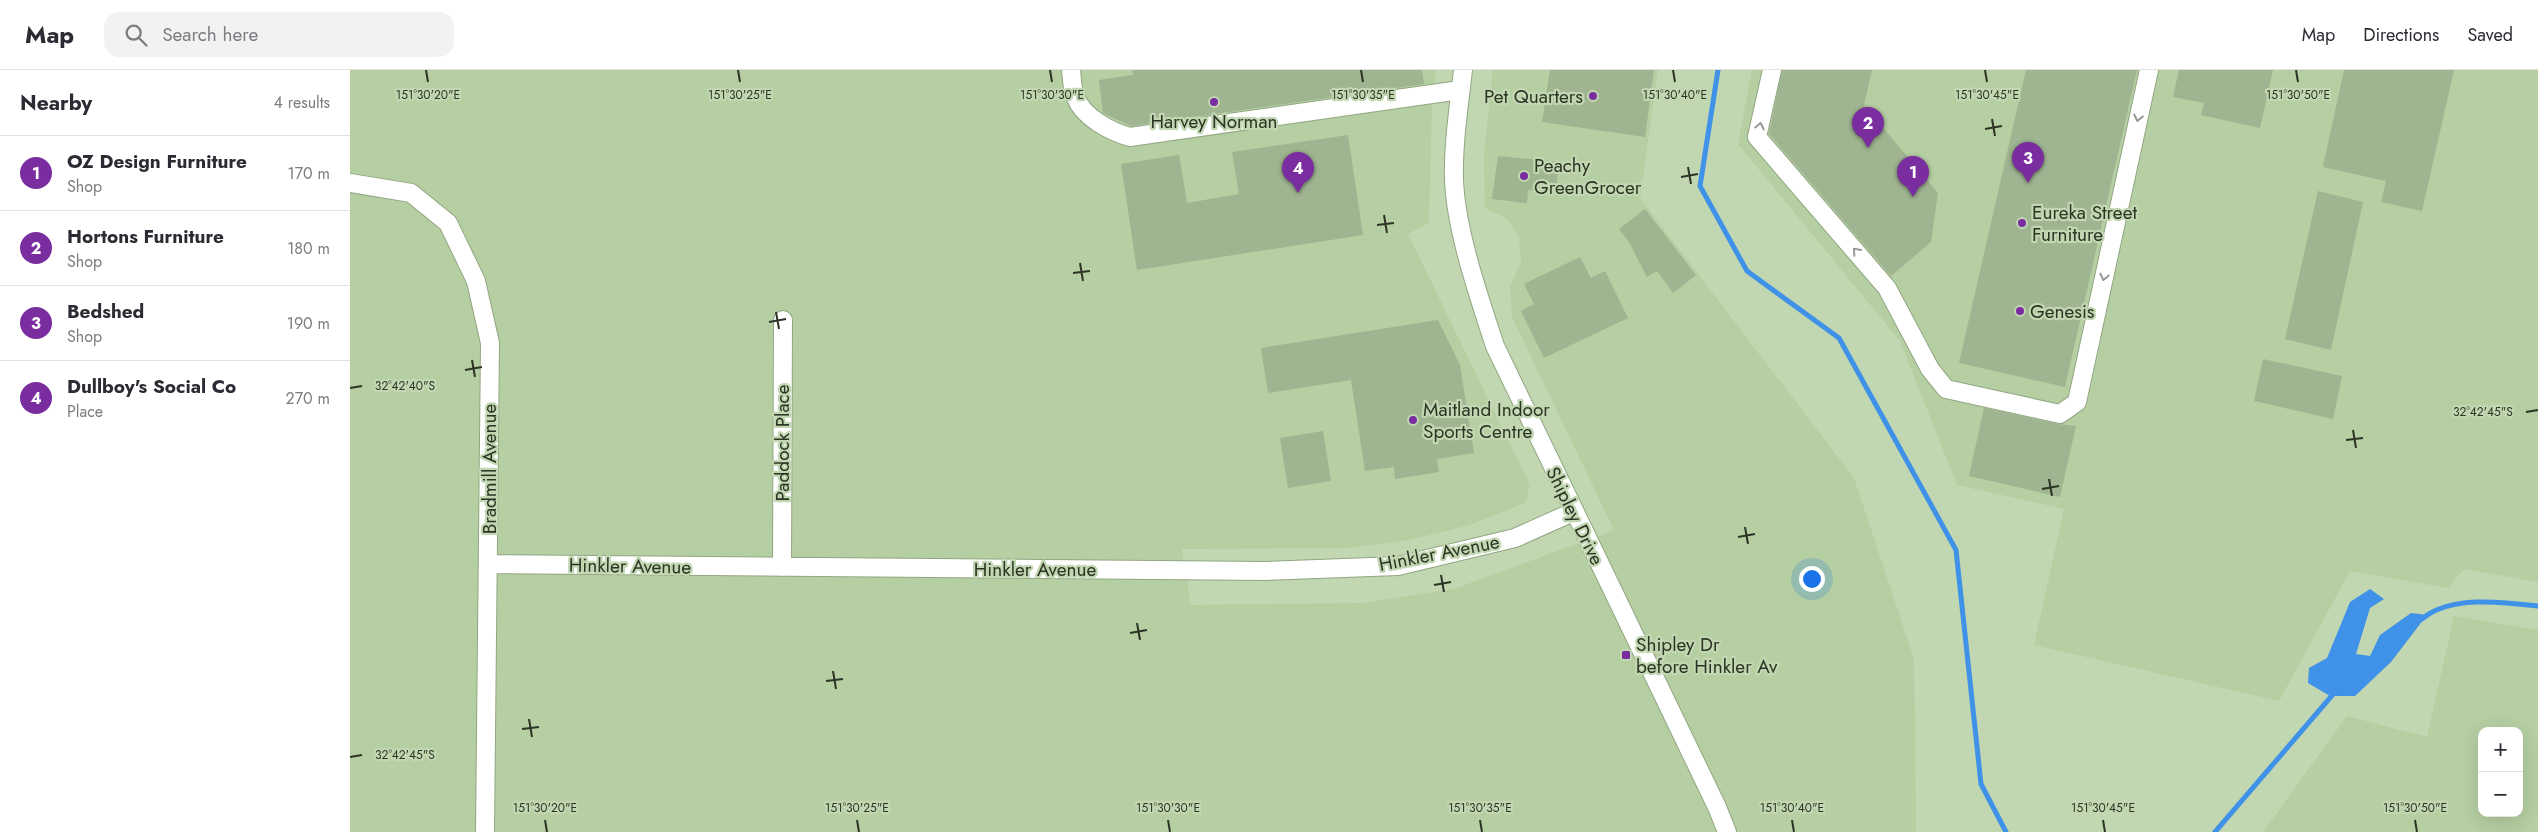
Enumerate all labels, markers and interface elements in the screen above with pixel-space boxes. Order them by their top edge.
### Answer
search box [104,12,454,57]
text: Map [25,17,74,52]
icon: search [122,21,150,49]
text: Search here [162,21,258,48]
text: Map [2302,22,2335,48]
text: Directions [2363,22,2439,48]
text: Saved [2467,22,2513,48]
place label: Pet Quarters [1484,83,1583,110]
text: 151°30'20"E [396,86,460,104]
text: 151°30'25"E [708,86,772,104]
text: 151°30'30"E [1020,86,1084,104]
text: 151°30'35"E [1331,86,1395,104]
text: 151°30'40"E [1643,86,1707,104]
text: 151°30'45"E [1955,86,2019,104]
text: 151°30'50"E [2266,86,2330,104]
text: Nearby [20,88,92,118]
marker: Pet Quarters [1587,90,1599,102]
text: 4 results [274,91,330,114]
marker: Harvey Norman [1208,96,1220,108]
pin: 2 [1852,107,1884,148]
place label: Harvey Norman [1151,108,1278,135]
one-way arrow [2134,113,2144,122]
one-way arrow [1754,121,1765,130]
pin: 3 [2012,142,2044,183]
text: OZ Design Furniture [67,148,247,175]
pin: 4 [1282,152,1314,193]
place label: Peachy GreenGrocer [1534,152,1642,201]
pin: 1 [1897,156,1929,197]
text: 1 [32,162,40,185]
text: 170 m [288,162,330,185]
marker: Peachy GreenGrocer [1518,170,1530,182]
text: Shop [67,175,102,198]
place label: Eureka Street Furniture [2032,199,2137,248]
marker: Eureka Street Furniture [2016,217,2028,229]
text: Hortons Furniture [67,223,224,250]
text: 2 [31,237,41,260]
text: 180 m [287,237,330,260]
one-way arrow [1852,248,1861,257]
text: Shop [67,250,102,273]
one-way arrow [2099,272,2110,281]
text: Bedshed [67,298,144,325]
place label: Genesis [2030,298,2095,325]
marker: Genesis [2014,305,2026,317]
text: 3 [31,312,41,335]
text: 190 m [287,312,330,335]
text: Shop [67,325,102,348]
text: Dullboy's Social Co [67,373,236,400]
text: 32°42'40"S [375,377,436,395]
street label: Paddock Place [769,384,796,501]
text: 4 [30,387,42,410]
text: 270 m [286,387,330,410]
place label: Maitland Indoor Sports Centre [1423,396,1550,445]
text: Place [67,400,103,423]
text: 32°42'45"S [2453,403,2513,421]
street label: Bradmill Avenue [476,404,503,534]
marker: Maitland Indoor Sports Centre [1407,414,1419,426]
street label: Shipley Drive [1540,462,1611,570]
street label: Hinkler Avenue [1376,528,1502,578]
street label: Hinkler Avenue [569,551,692,581]
street label: Hinkler Avenue [974,556,1096,583]
your location [1799,566,1825,592]
place label: Shipley Dr before Hinkler Av [1636,631,1778,680]
marker: Shipley Dr before Hinkler Av [1620,649,1632,661]
map controls [2478,727,2523,817]
button: + [2478,727,2523,772]
text: 32°42'45"S [375,746,435,764]
button: − [2478,772,2523,817]
text: 151°30'20"E [513,799,577,817]
text: 151°30'25"E [825,799,889,817]
text: 151°30'30"E [1136,799,1200,817]
text: 151°30'35"E [1448,799,1512,817]
text: 151°30'40"E [1760,799,1824,817]
text: 151°30'45"E [2071,799,2135,817]
text: 151°30'50"E [2383,799,2447,817]

